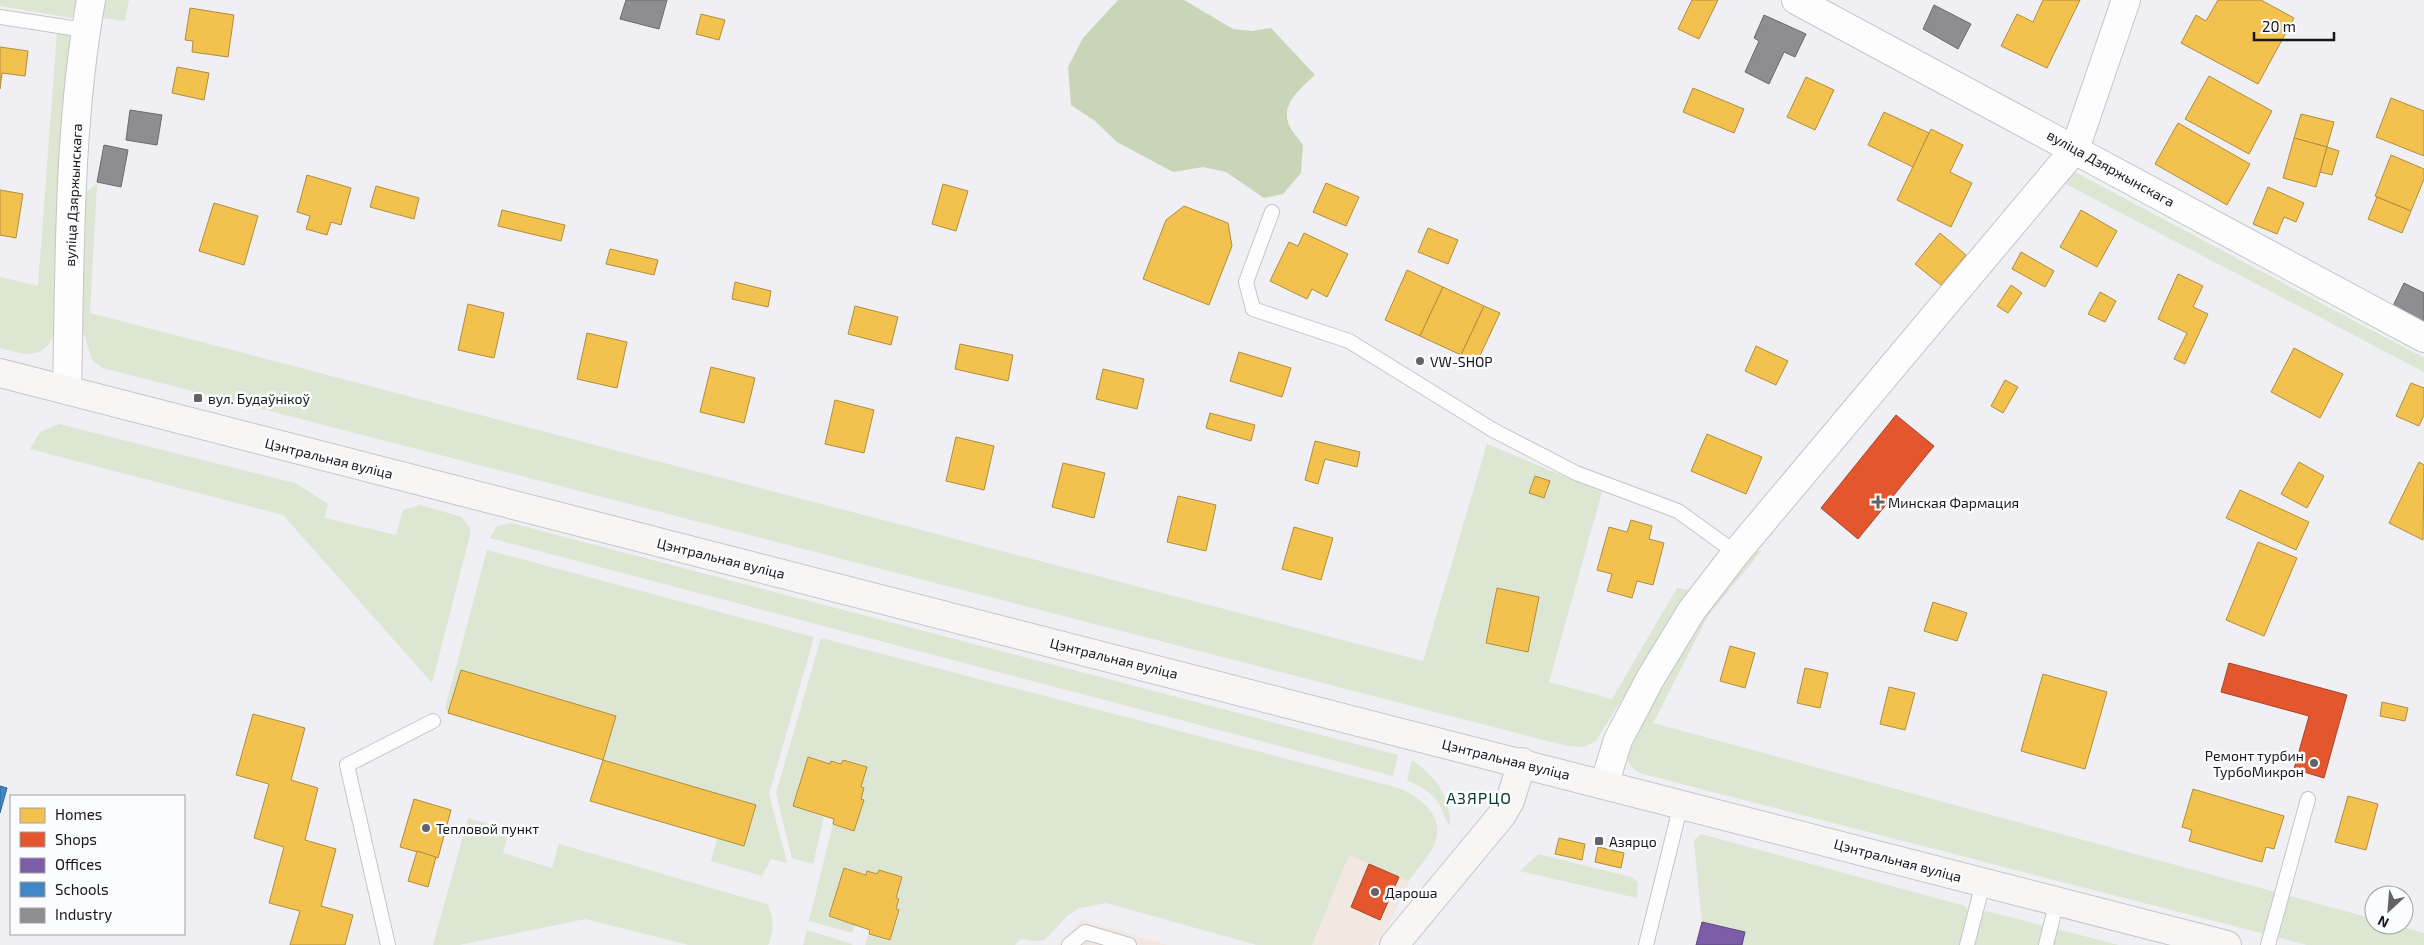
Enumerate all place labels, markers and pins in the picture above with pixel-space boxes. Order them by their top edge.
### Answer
place label: VW-SHOP [1430,353,1493,370]
marker: VW-SHOP [1414,355,1426,367]
place label: вул. Будаўнікоў [208,390,310,407]
marker: вул. Будаўнікоў [192,392,204,404]
place label: Минская Фармация [1888,494,2019,511]
marker: Минская Фармация [1872,496,1884,508]
place label: Ремонт турбин ТурбоМикрон [2205,747,2304,780]
marker: Ремонт турбин ТурбоМикрон [2308,757,2320,769]
place label: Тепловой пункт [436,820,539,837]
marker: Тепловой пункт [420,822,432,834]
place label: Азярцо [1609,833,1657,850]
marker: Азярцо [1593,835,1605,847]
place label: Дароша [1385,884,1438,901]
marker: Дароша [1369,886,1381,898]

